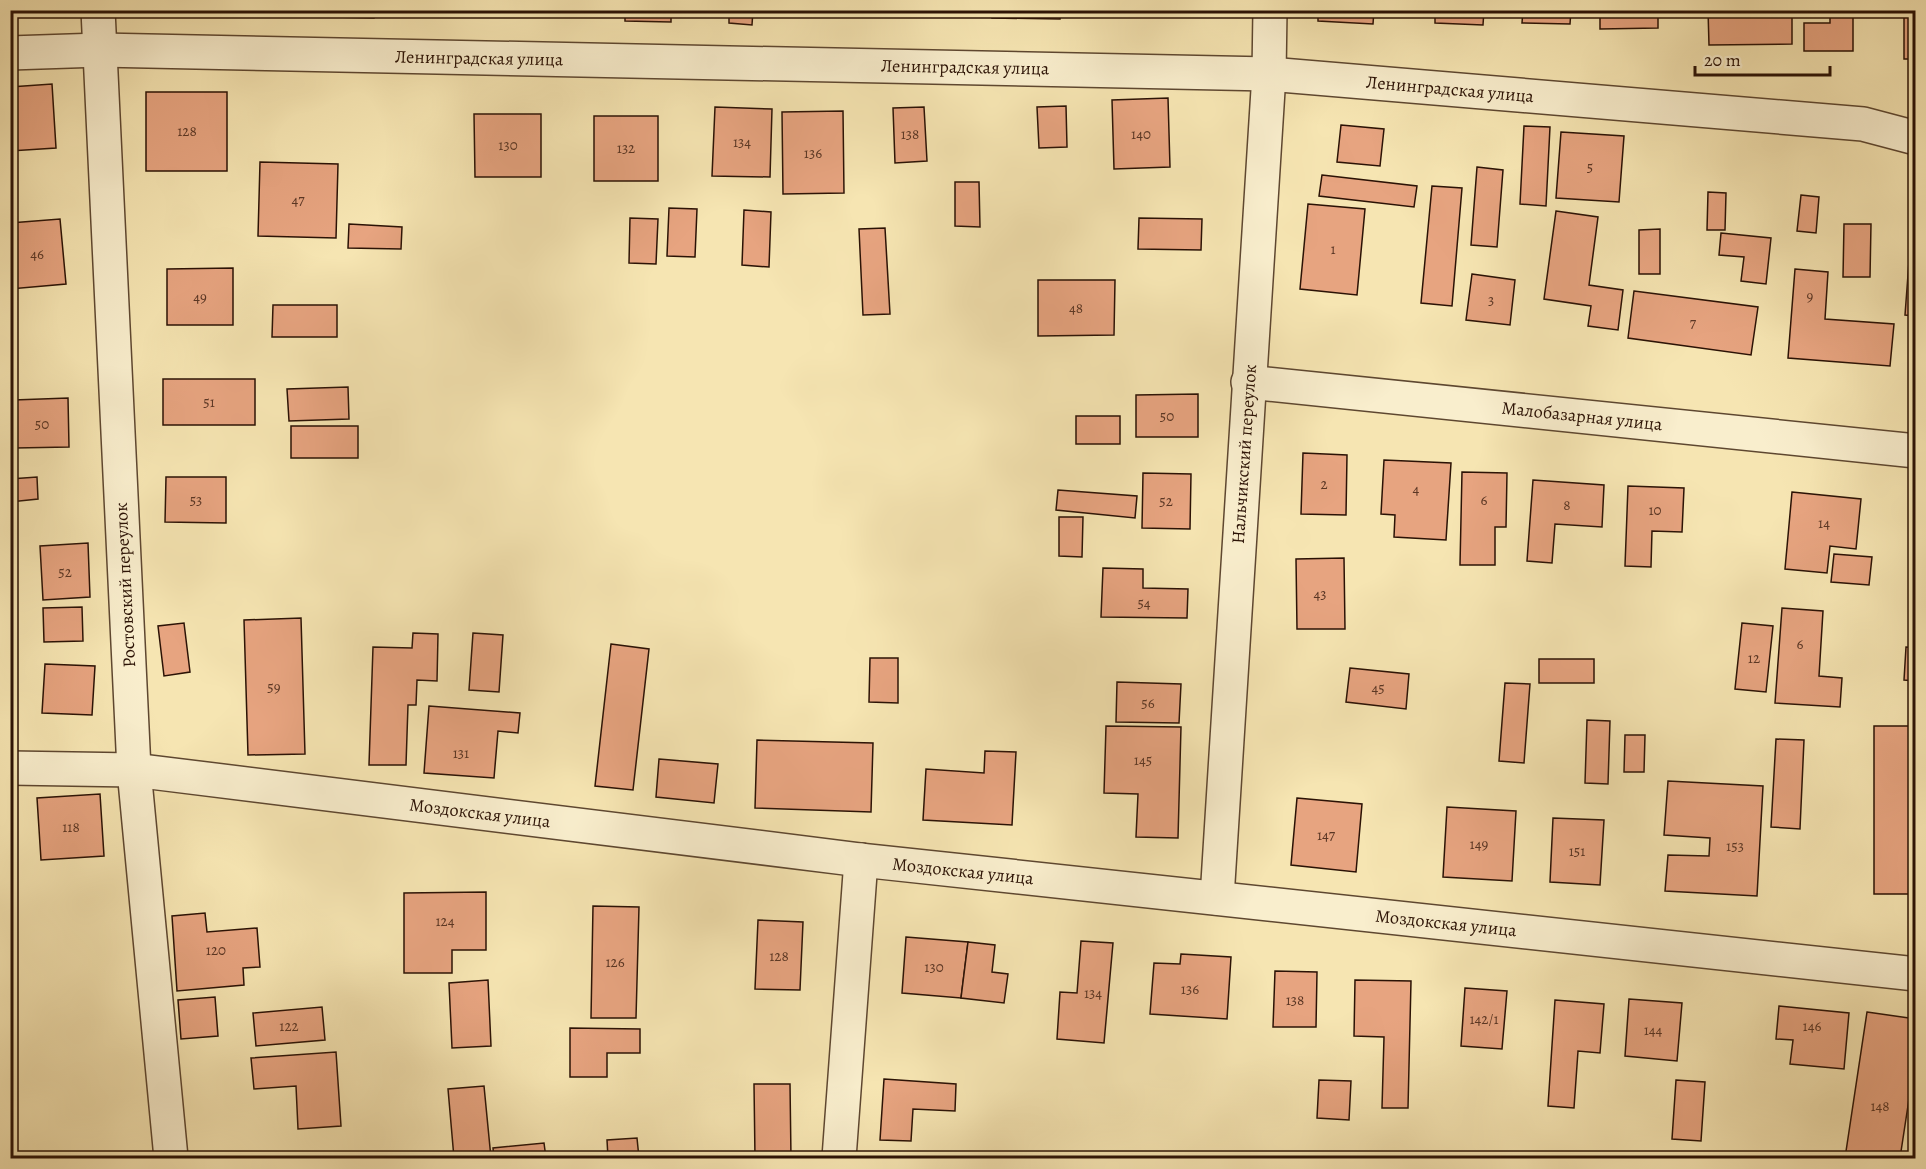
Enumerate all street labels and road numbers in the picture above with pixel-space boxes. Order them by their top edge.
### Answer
street label: Ленинградская улица [395,45,564,71]
street label: Ленинградская улица [881,54,1050,80]
street label: Ленинградская улица [1365,70,1536,108]
street label: Нальчикский переулок [1226,363,1262,545]
street label: Малобазарная улица [1500,396,1664,436]
street label: Ростовский переулок [109,502,141,668]
street label: Моздокская улица [408,792,553,834]
street label: Моздокская улица [891,852,1036,890]
street label: Моздокская улица [1374,904,1519,942]

